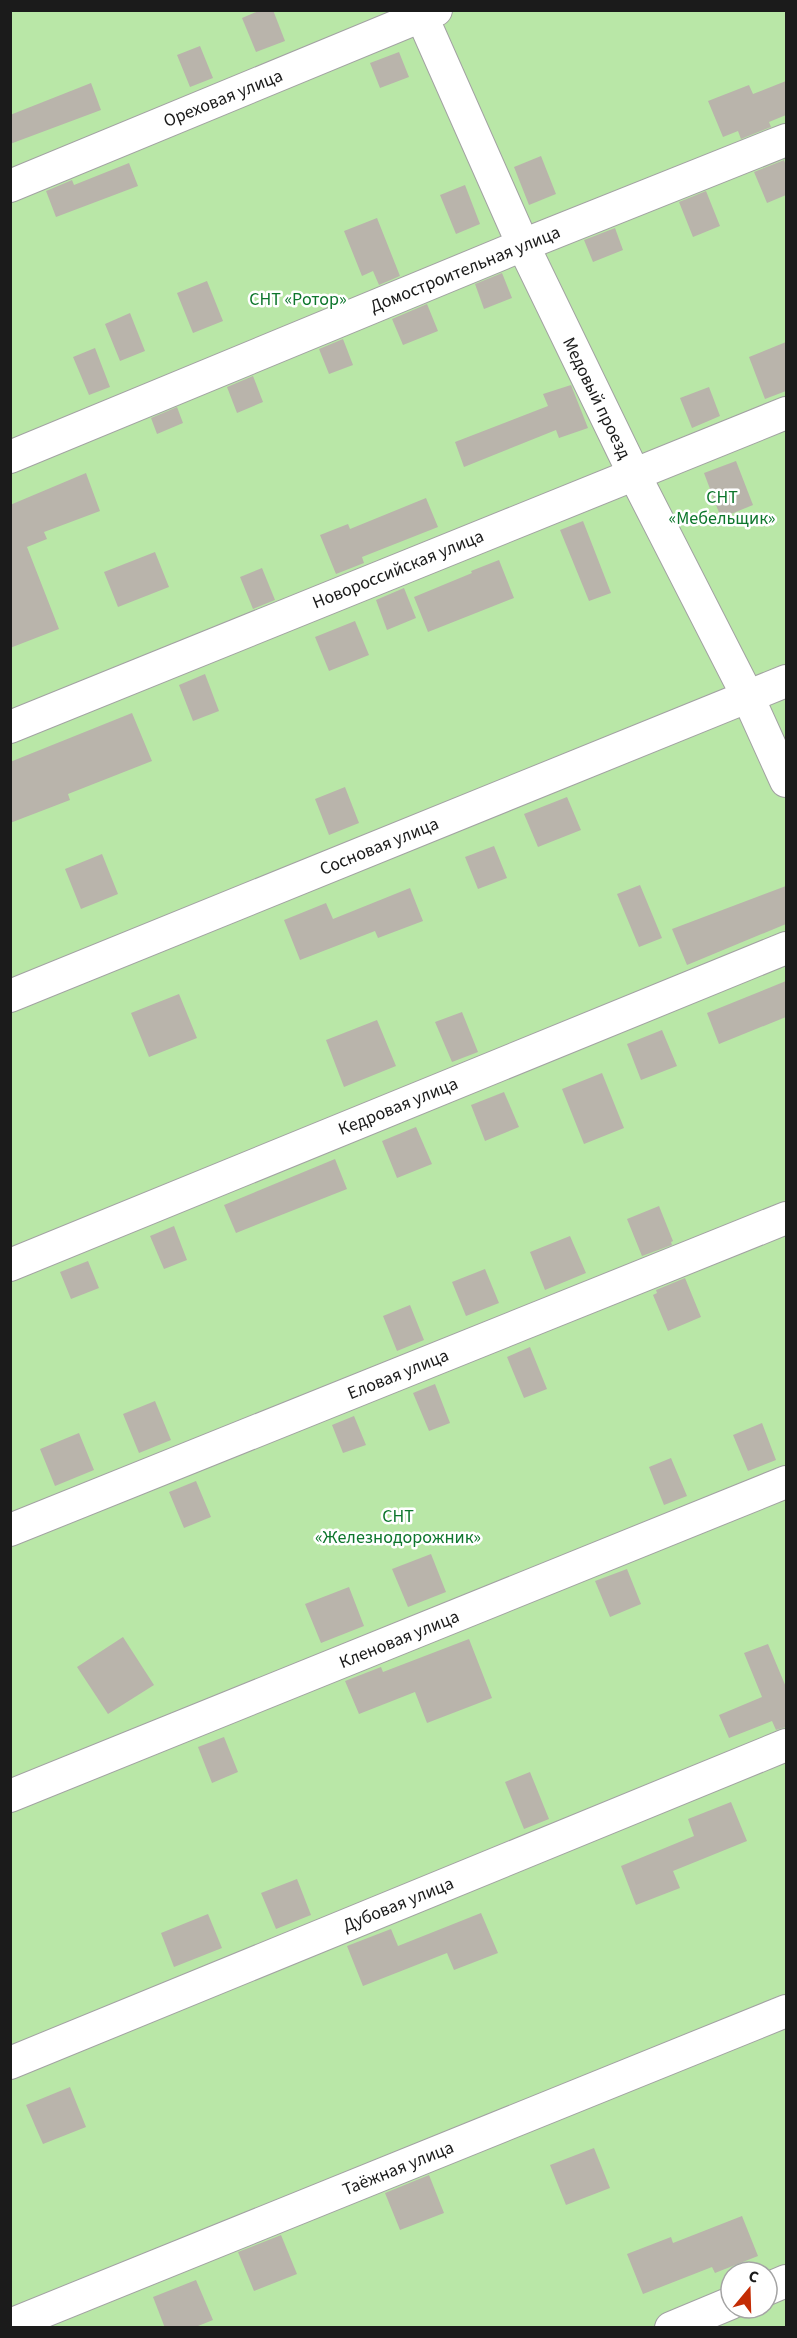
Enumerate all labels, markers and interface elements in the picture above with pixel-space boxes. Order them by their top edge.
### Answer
street label: Ореховая улица [160,63,287,134]
street label: Домостроительная улица [366,220,564,319]
park label: СНТ «Ротор» [249,287,347,312]
street label: Медовый проезд [556,333,637,464]
park label: СНТ «Мебельщик» [669,485,776,531]
street label: Новороссийская улица [309,524,488,615]
street label: Сосновая улица [316,811,442,882]
street label: Кедровая улица [335,1071,462,1142]
street label: Еловая улица [344,1343,453,1406]
park label: СНТ «Железнодорожник» [315,1504,481,1550]
street label: Кленовая улица [335,1604,463,1675]
street label: Дубовая улица [339,1871,457,1938]
street label: Таёжная улица [339,2135,458,2202]
north arrow [719,2260,779,2320]
text: С [746,2265,762,2289]

